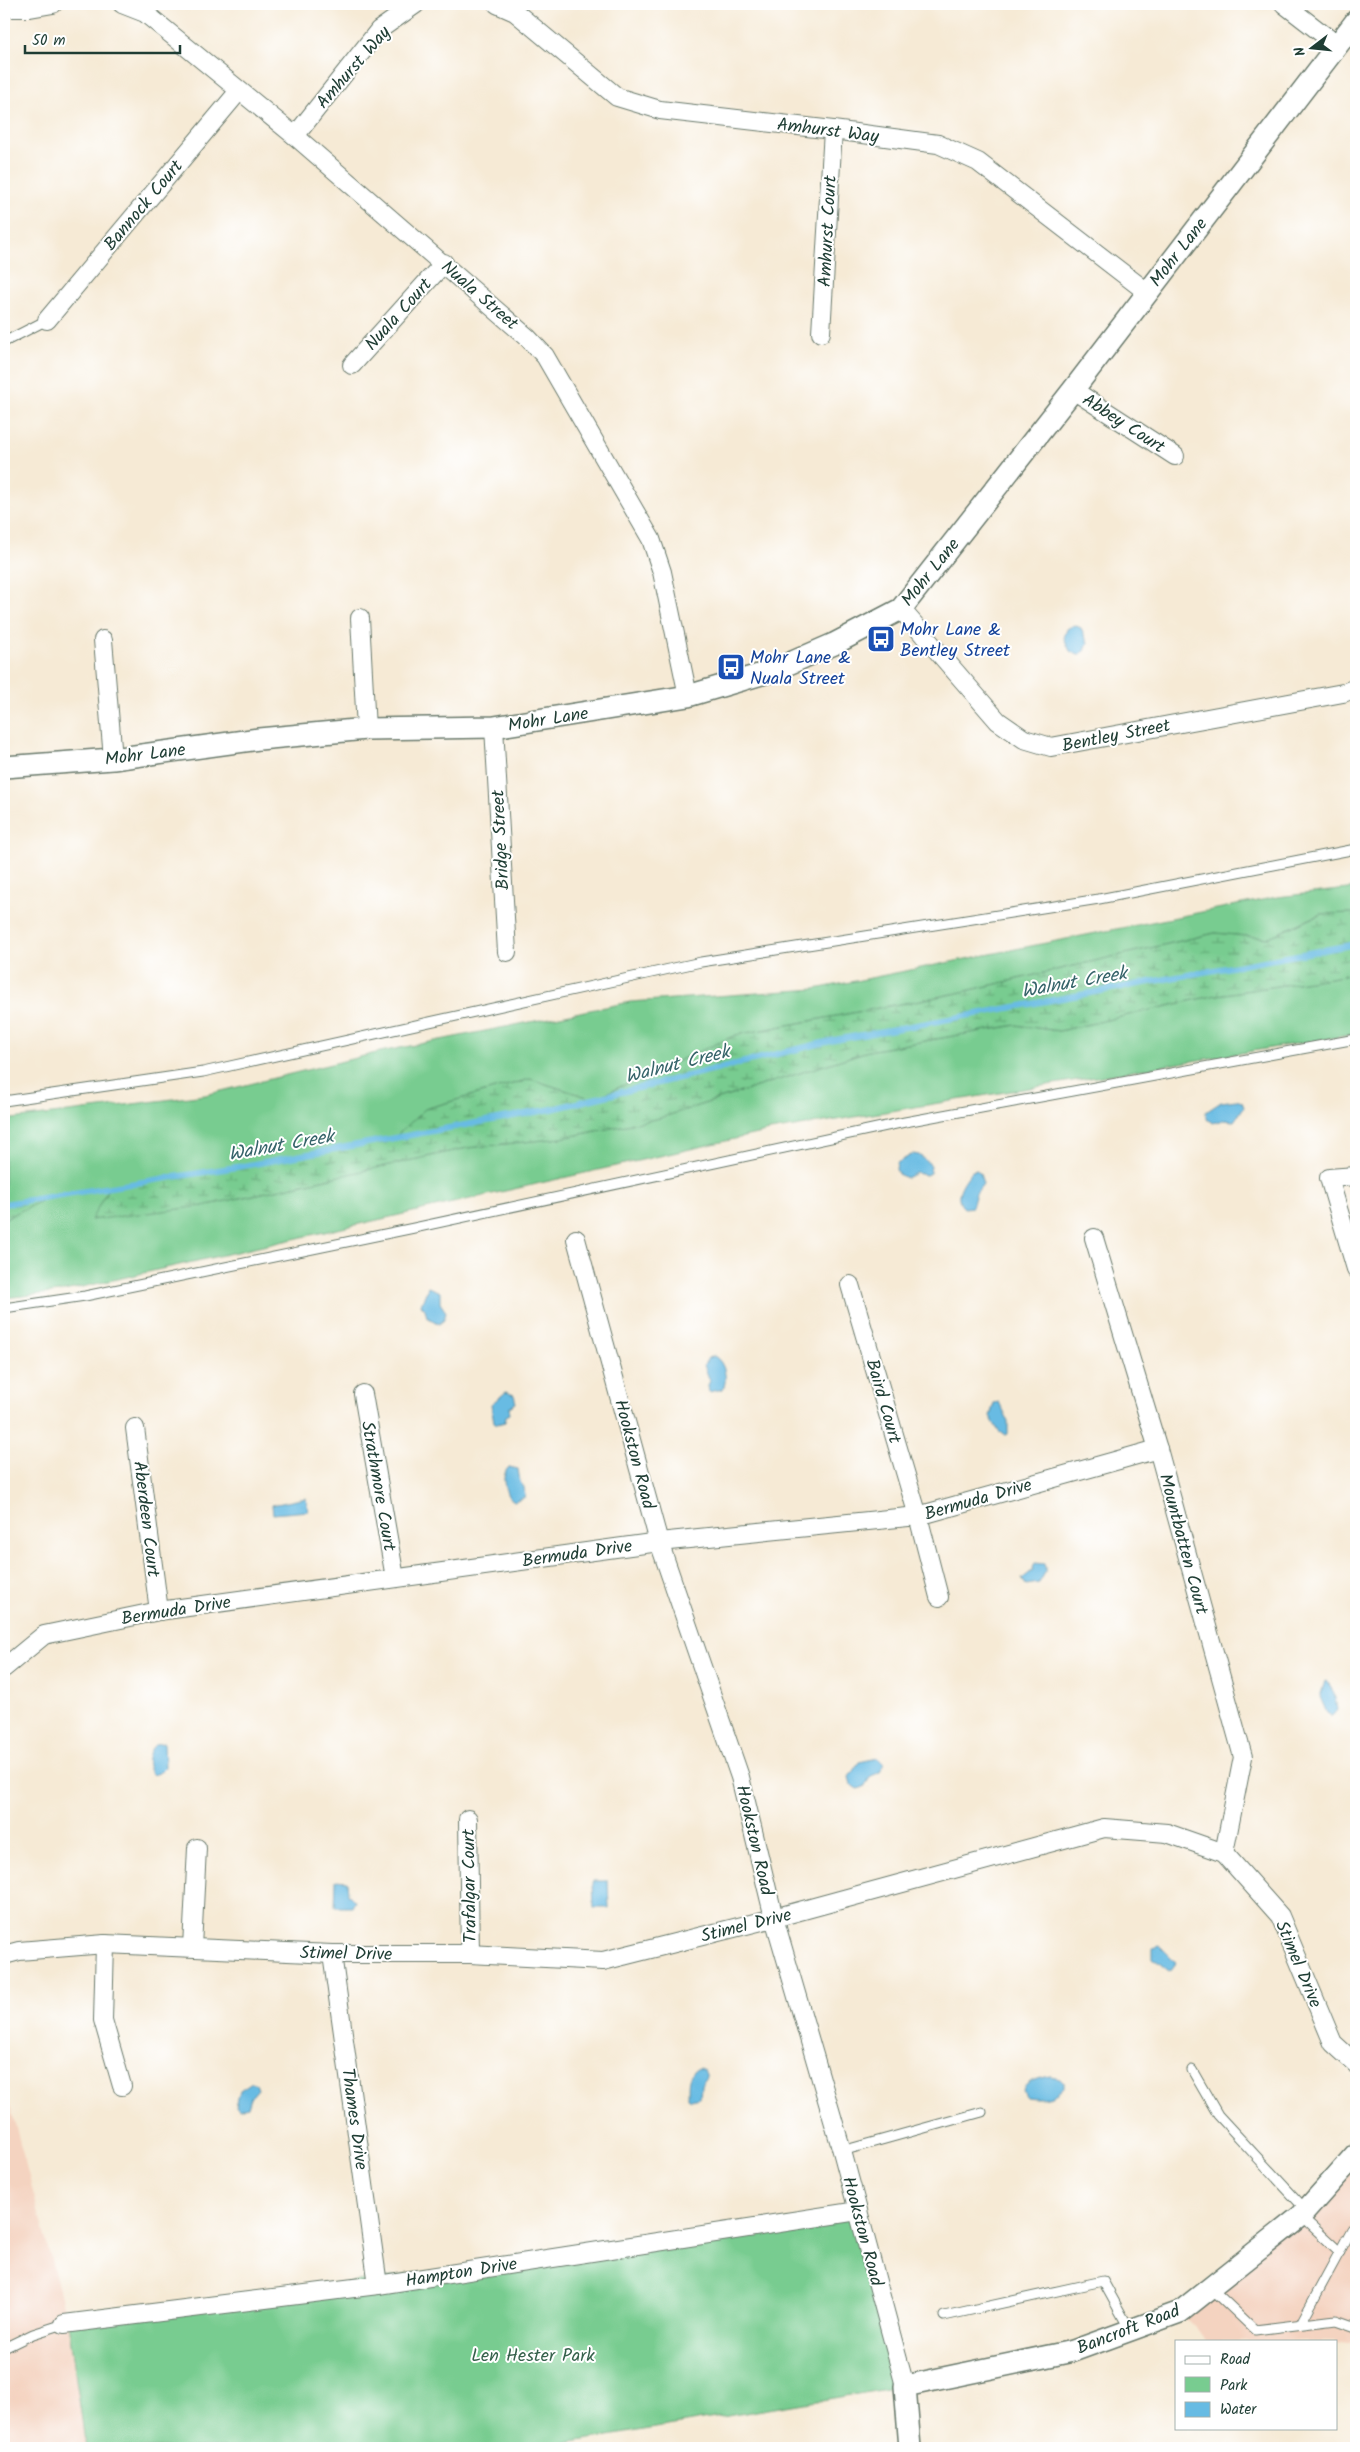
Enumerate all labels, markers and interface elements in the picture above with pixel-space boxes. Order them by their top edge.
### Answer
street label: Amhurst Way [310,19,399,116]
scale bar [25,22,180,54]
north arrow [1288,22,1338,72]
text: 50 m [32,29,66,53]
text: N [1289,44,1312,59]
street label: Amhurst Way [775,111,881,152]
street label: Bannock Court [97,153,192,258]
street label: Amhurst Court [811,173,846,288]
street label: Mohr Lane [1143,212,1216,294]
street label: Nuala Street [434,254,525,339]
street label: Nuala Court [358,271,441,358]
street label: Abbey Court [1076,386,1171,463]
street label: Mohr Lane [894,532,968,614]
place label: Mohr Lane & Bentley Street [900,616,1011,666]
bus stop icon: Mohr Lane & Bentley Street [866,624,896,654]
place label: Mohr Lane & Nuala Street [750,644,851,694]
bus stop icon: Mohr Lane & Nuala Street [716,652,746,682]
street label: Mohr Lane [506,700,591,741]
street label: Bentley Street [1060,712,1174,761]
street label: Mohr Lane [103,736,187,775]
street label: Bridge Street [484,788,519,891]
water label: Walnut Creek [1019,958,1132,1007]
water label: Walnut Creek [622,1037,736,1092]
water label: Walnut Creek [226,1121,339,1170]
street label: Baird Court [857,1356,909,1448]
street label: Hookston Road [605,1396,662,1513]
street label: Strathmore Court [352,1419,403,1555]
street label: Aberdeen Court [124,1459,167,1580]
street label: Bermuda Drive [921,1471,1036,1530]
street label: Mountbatten Court [1150,1471,1216,1619]
street label: Bermuda Drive [520,1532,634,1577]
street label: Bermuda Drive [119,1589,233,1634]
street label: Hookston Road [727,1782,781,1899]
street label: Trafalgar Court [455,1828,486,1943]
street label: Stimel Drive [698,1901,795,1952]
street label: Stimel Drive [1266,1916,1329,2013]
street label: Stimel Drive [300,1939,392,1970]
street label: Thames Drive [332,2066,375,2172]
street label: Hookston Road [833,2173,890,2290]
street label: Hampton Drive [403,2250,519,2297]
street label: Bancroft Road [1073,2297,1185,2363]
legend [1175,2340,1338,2430]
park label: Len Hester Park [471,2342,595,2371]
text: Road [1220,2348,1251,2372]
text: Park [1220,2374,1248,2398]
text: Water [1220,2398,1257,2422]

